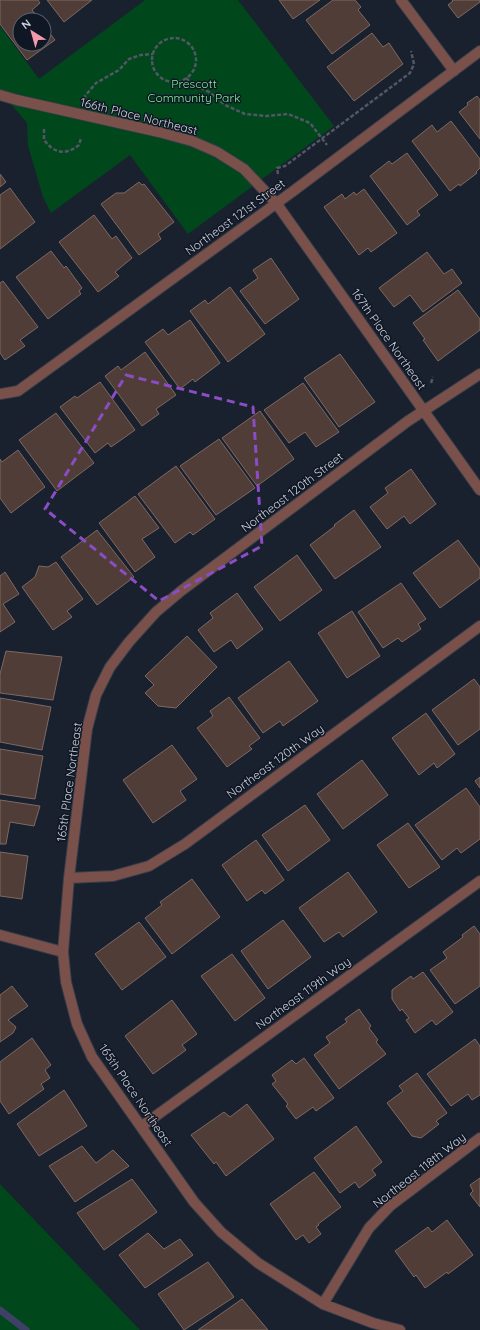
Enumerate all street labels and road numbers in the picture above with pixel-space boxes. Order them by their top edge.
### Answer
street label: 166th Place Northeast [79,94,199,138]
street label: Northeast 121st Street [182,176,288,258]
street label: 167th Place Northeast [348,286,430,392]
street label: Northeast 120th Street [238,449,346,535]
street label: 165th Place Northeast [53,721,85,843]
street label: Northeast 120th Way [223,721,327,801]
street label: Northeast 119th Way [253,953,353,1033]
street label: 165th Place Northeast [96,1041,176,1149]
street label: Northeast 118th Way [370,1129,468,1211]

